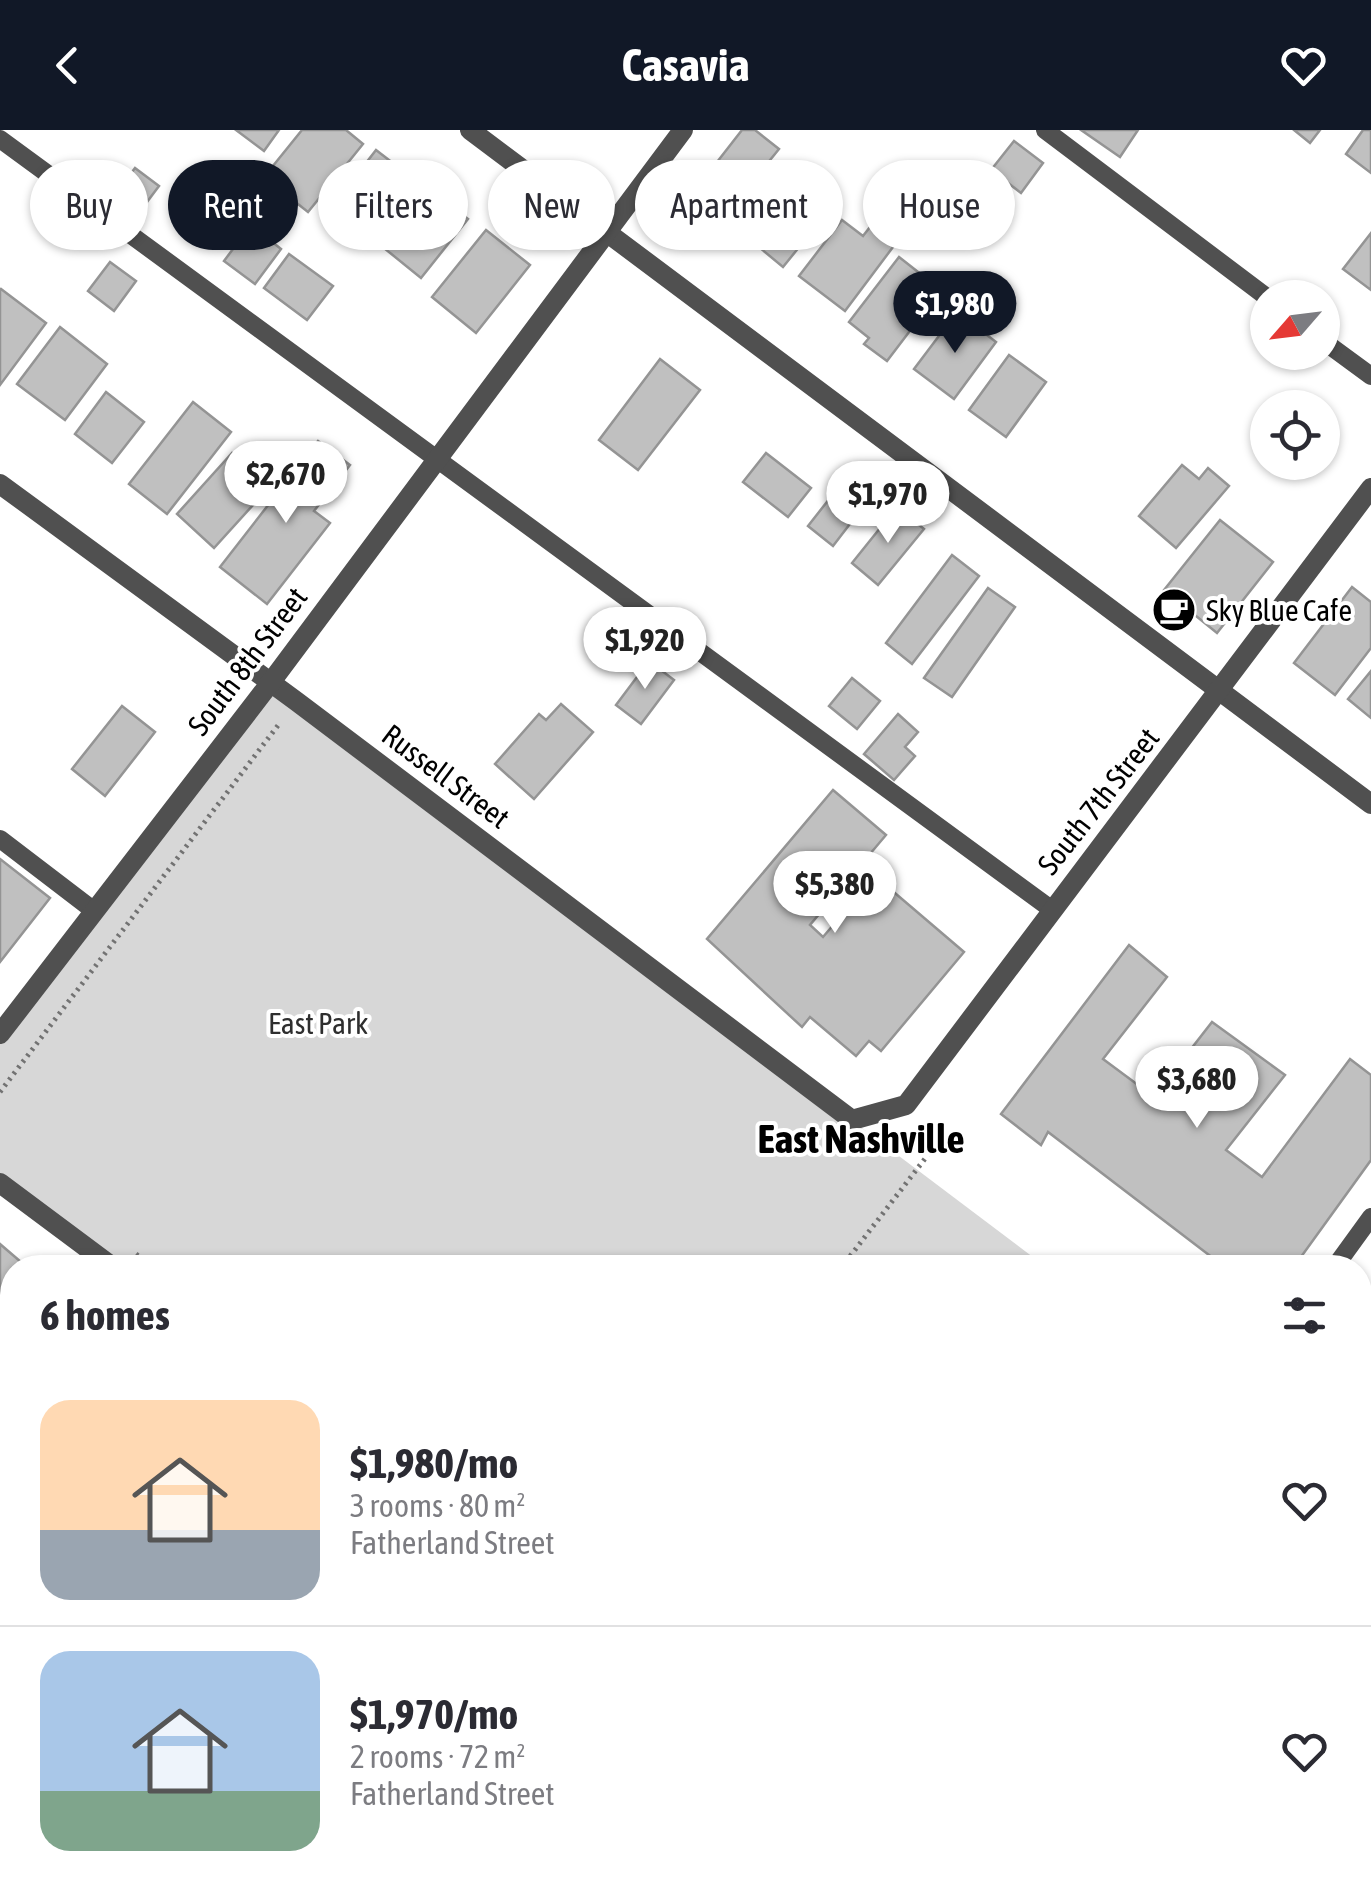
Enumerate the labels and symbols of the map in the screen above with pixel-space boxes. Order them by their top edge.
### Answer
pin: $1,980 [874,271,1036,356]
north arrow [1250,280,1340,370]
pin: $2,670 [205,441,367,526]
pin: $1,970 [807,461,969,546]
street label: South 8th Street [181,581,313,741]
cafe icon: Sky Blue Cafe [1151,587,1197,633]
place label: Sky Blue Cafe [1206,593,1352,627]
pin: $1,920 [564,607,726,692]
street label: Russell Street [376,717,516,835]
street label: South 7th Street [1031,721,1165,881]
pin: $5,380 [754,851,916,936]
park label: East Park [268,1006,368,1040]
pin: $3,680 [1116,1046,1278,1131]
district label: East Nashville [757,1116,965,1161]

